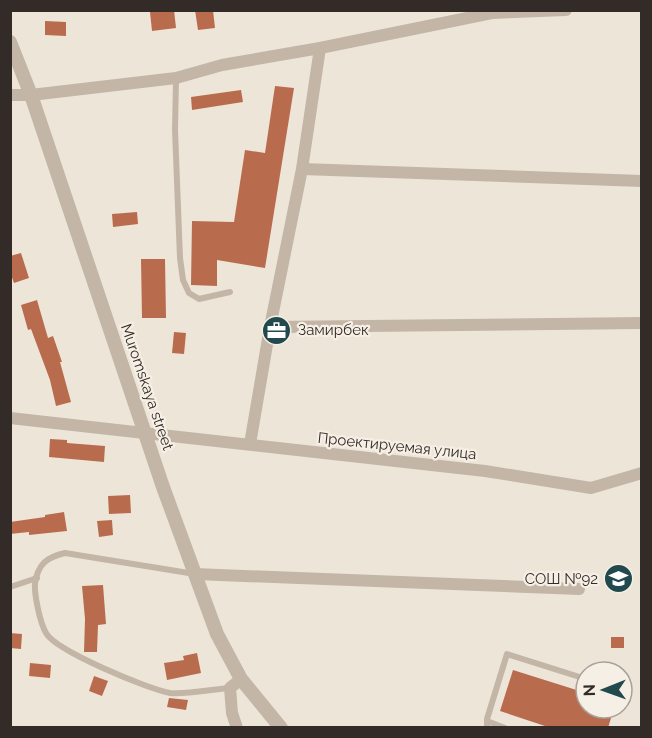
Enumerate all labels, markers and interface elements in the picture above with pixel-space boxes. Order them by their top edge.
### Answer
office icon: Замирбек [261,314,293,346]
street label: Muromskaya street [117,321,177,453]
place label: Замирбек [298,321,369,339]
street label: Проектируемая улица [317,429,477,463]
school or university icon: СОШ №92 [603,563,635,595]
place label: СОШ №92 [525,570,598,588]
north arrow [574,660,634,720]
text: N [580,684,599,697]

